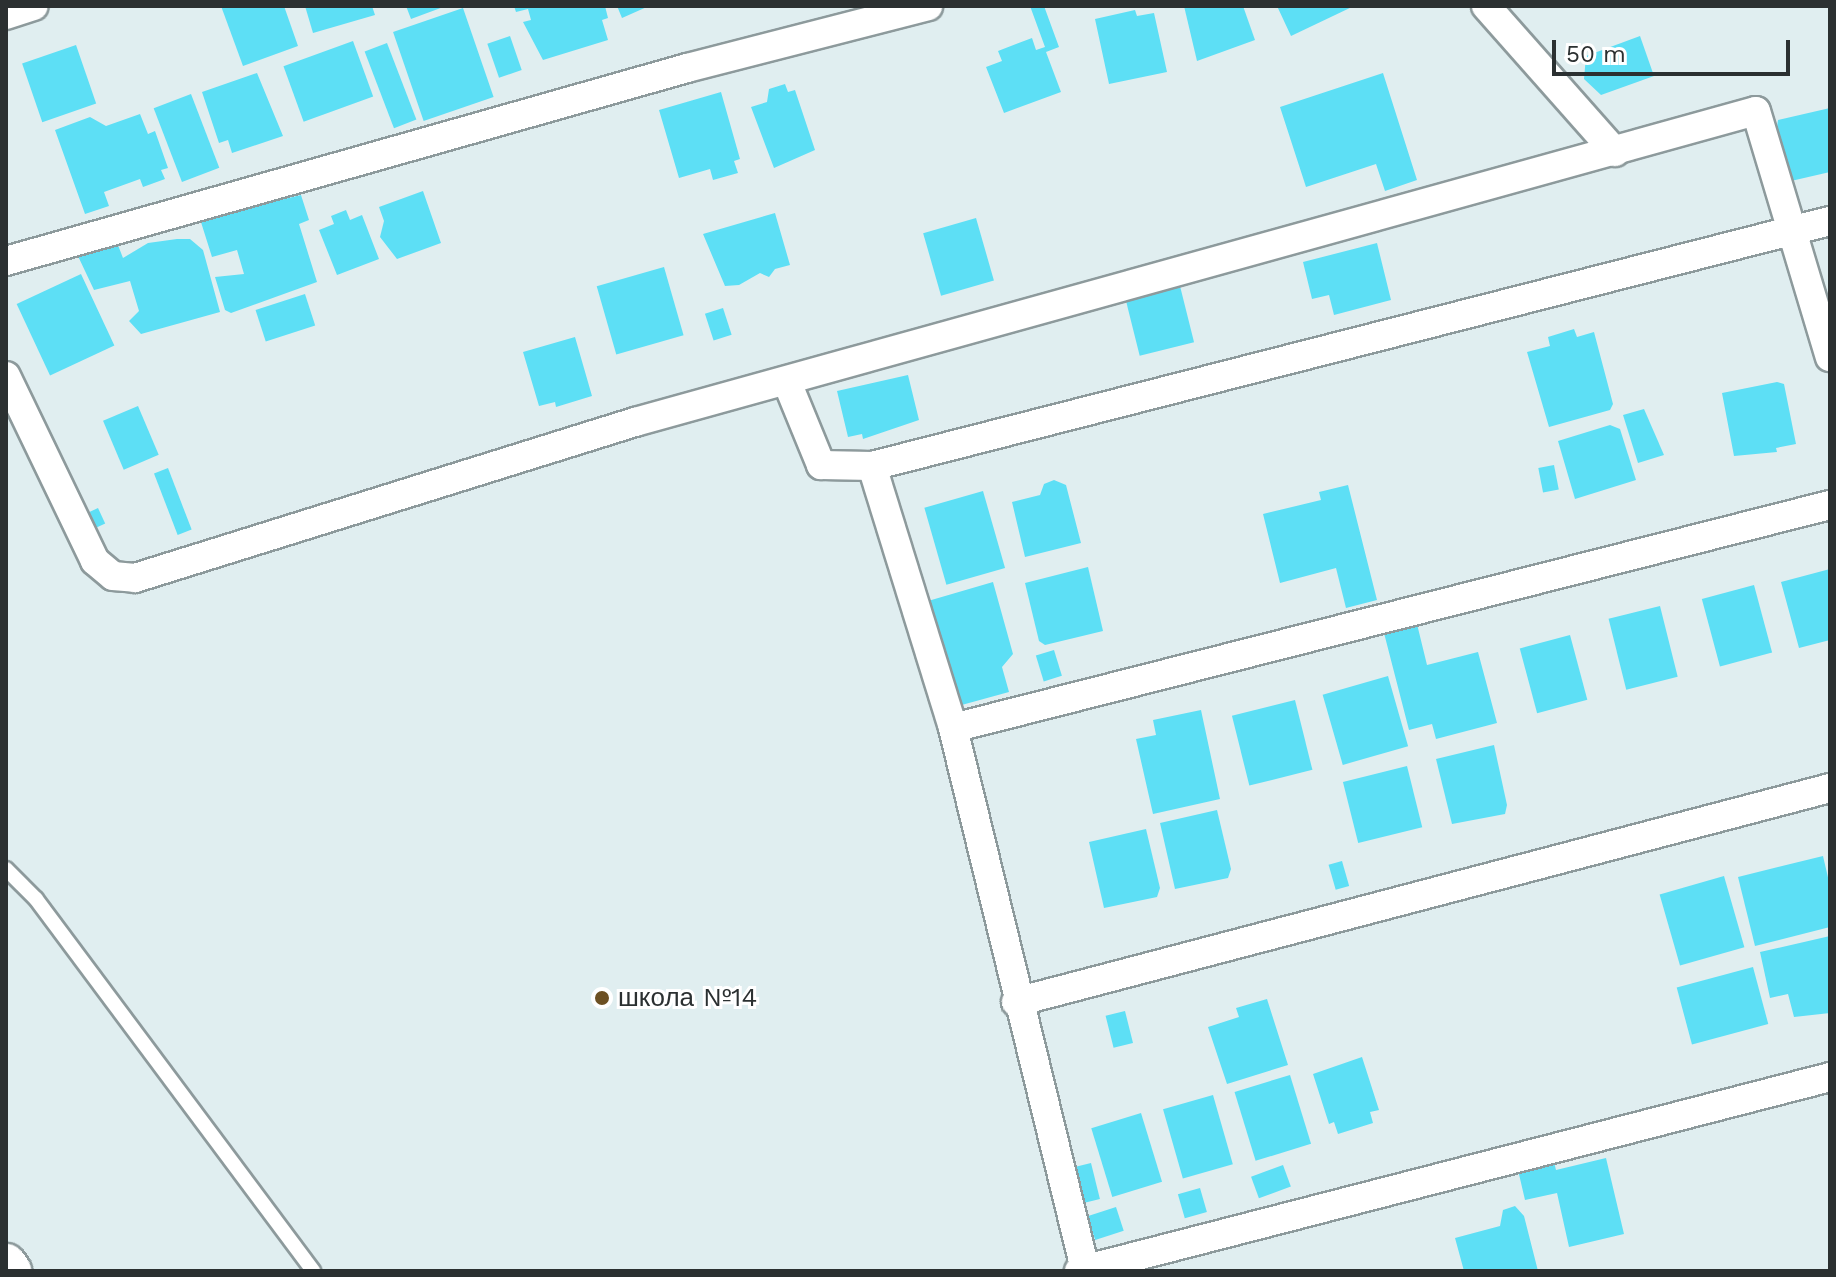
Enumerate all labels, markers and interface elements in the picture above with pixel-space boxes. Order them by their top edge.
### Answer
scale bar [1556,24,1794,74]
text: 50 m [1566,40,1626,68]
place label: школа №14 [618,982,757,1014]
marker: школа №14 [593,989,611,1007]

